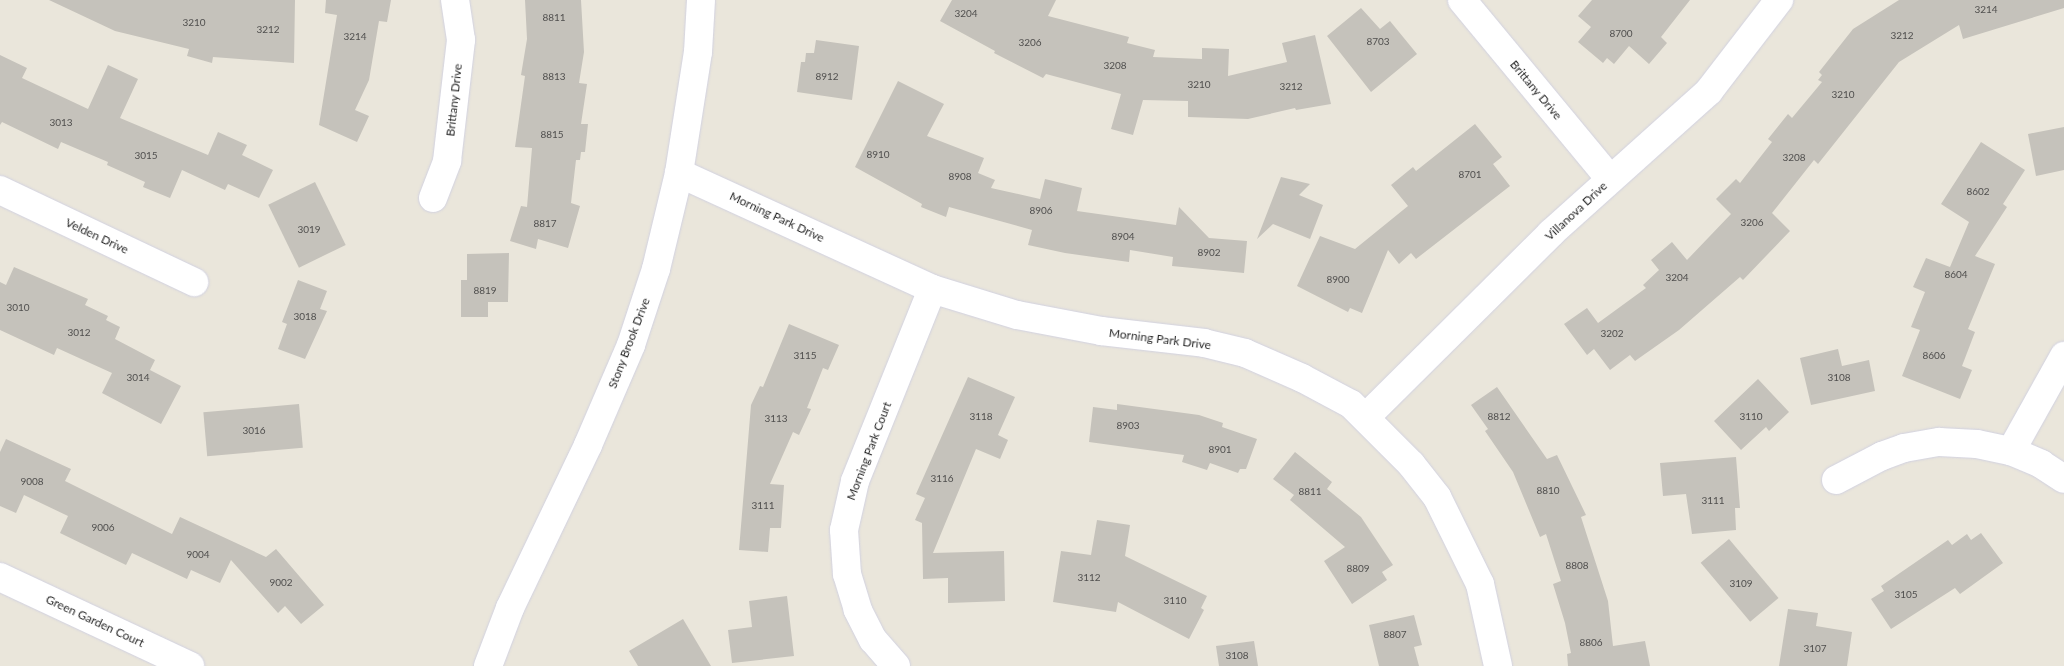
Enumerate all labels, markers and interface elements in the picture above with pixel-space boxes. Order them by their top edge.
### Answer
house number: 3214 [1974,4,1998,16]
house number: 3204 [954,8,978,20]
house number: 8811 [542,12,566,24]
house number: 3210 [182,17,206,29]
house number: 3212 [256,24,280,36]
house number: 8700 [1609,28,1633,40]
house number: 3212 [1890,30,1914,42]
house number: 3214 [343,31,367,43]
house number: 8703 [1366,36,1390,48]
house number: 3206 [1018,37,1042,49]
street label: Brittany Drive [1507,57,1565,123]
house number: 3208 [1103,60,1127,72]
street label: Brittany Drive [443,63,465,137]
house number: 8813 [542,71,566,83]
house number: 8912 [815,71,839,83]
house number: 3210 [1187,79,1211,91]
house number: 3212 [1279,81,1303,93]
house number: 3210 [1831,89,1855,101]
house number: 3013 [49,117,73,129]
house number: 8815 [540,129,564,141]
house number: 8910 [866,149,890,161]
house number: 3015 [134,150,158,162]
house number: 3208 [1782,152,1806,164]
house number: 8701 [1458,169,1482,181]
house number: 8908 [948,171,972,183]
street label: Villanova Drive [1542,179,1610,243]
house number: 8602 [1966,186,1990,198]
street label: Morning Park Drive [727,189,827,245]
house number: 8906 [1029,205,1053,217]
street label: Velden Drive [63,215,131,257]
house number: 3206 [1740,217,1764,229]
house number: 8817 [533,218,557,230]
house number: 3019 [297,224,321,236]
house number: 8904 [1111,231,1135,243]
house number: 8902 [1197,247,1221,259]
house number: 8604 [1944,269,1968,281]
house number: 3204 [1665,272,1689,284]
house number: 8900 [1326,274,1350,286]
house number: 8819 [473,285,497,297]
street label: Stony Brook Drive [605,295,653,391]
house number: 3010 [6,302,30,314]
house number: 3018 [293,311,317,323]
street label: Morning Park Drive [1108,326,1212,352]
house number: 3012 [67,327,91,339]
house number: 3202 [1600,328,1624,340]
house number: 3115 [793,350,817,362]
house number: 8606 [1922,350,1946,362]
house number: 3014 [126,372,150,384]
house number: 3108 [1827,372,1851,384]
street label: Morning Park Court [844,400,894,502]
house number: 3118 [969,411,993,423]
house number: 8812 [1487,411,1511,423]
house number: 3110 [1739,411,1763,423]
house number: 3113 [764,413,788,425]
house number: 8903 [1116,420,1140,432]
house number: 3016 [242,425,266,437]
house number: 8901 [1208,444,1232,456]
house number: 3116 [930,473,954,485]
house number: 9008 [20,476,44,488]
house number: 8810 [1536,485,1560,497]
house number: 8811 [1298,486,1322,498]
house number: 3111 [1701,495,1725,507]
house number: 3111 [751,500,775,512]
house number: 9006 [91,522,115,534]
house number: 9004 [186,549,210,561]
house number: 8808 [1565,560,1589,572]
house number: 8809 [1346,563,1370,575]
house number: 3112 [1077,572,1101,584]
house number: 9002 [269,577,293,589]
house number: 3109 [1729,578,1753,590]
house number: 3105 [1894,589,1918,601]
street label: Green Garden Court [43,592,147,650]
house number: 3110 [1163,595,1187,607]
house number: 8807 [1383,629,1407,641]
house number: 8806 [1579,637,1603,649]
house number: 3107 [1803,643,1827,655]
house number: 3108 [1225,650,1249,662]

